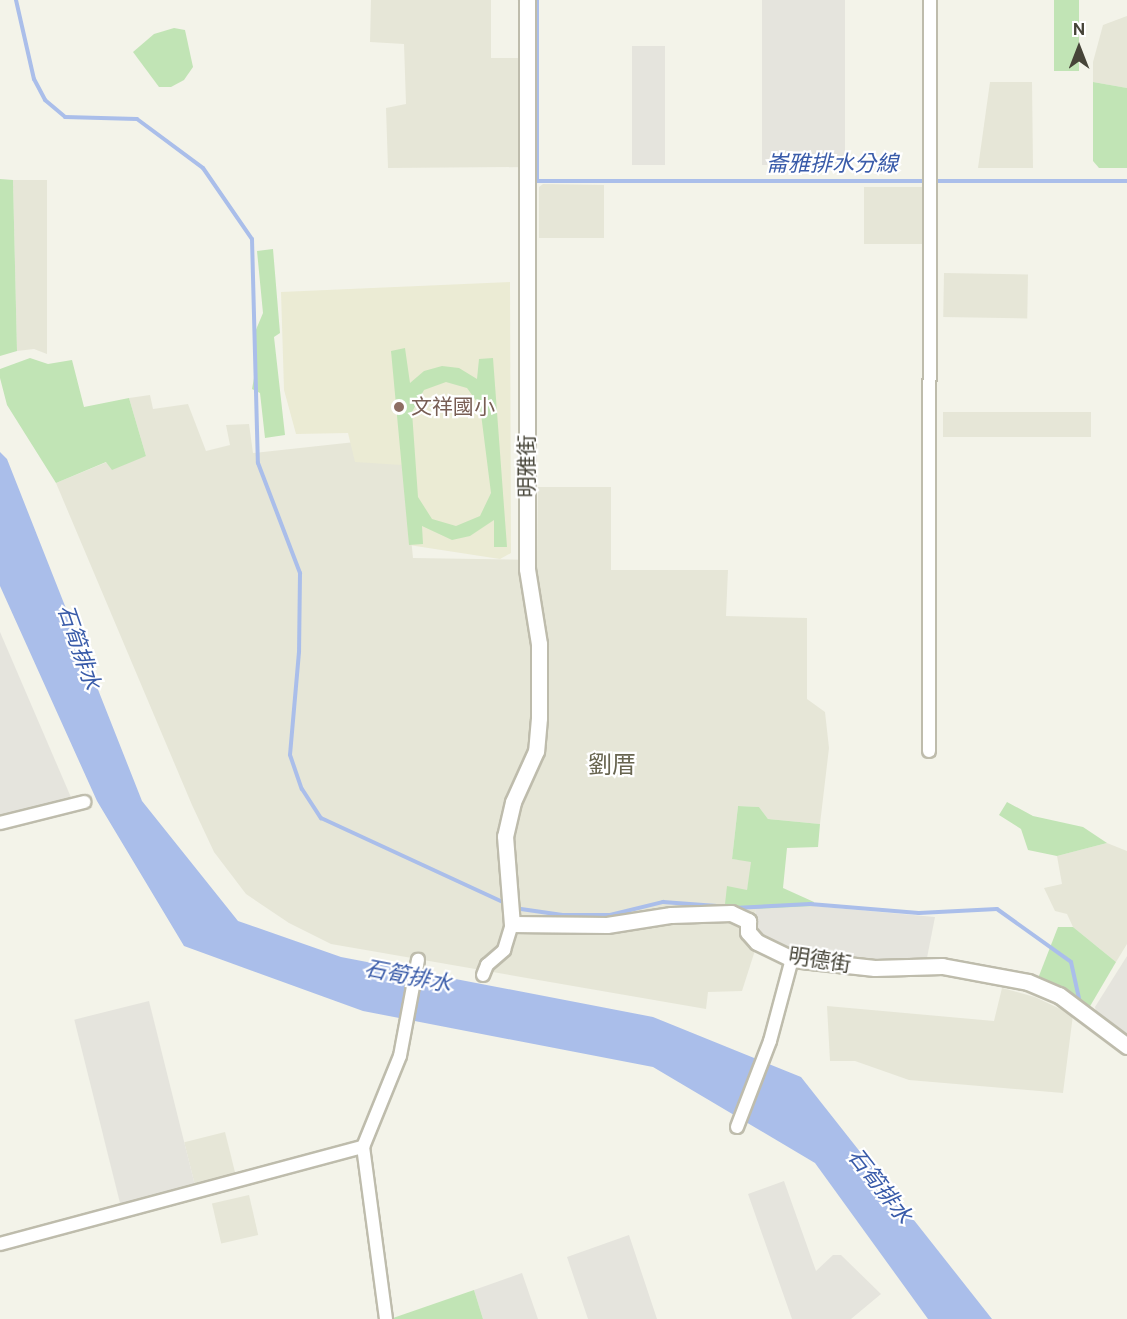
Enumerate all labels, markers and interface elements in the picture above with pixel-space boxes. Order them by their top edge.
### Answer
north arrow [1049,18,1109,78]
text: N [1073,20,1085,39]
water label: 崙雅排水分線 [766,151,898,177]
place label: 文祥國小 [411,394,495,420]
marker: 文祥國小 [392,400,406,414]
street label: 明雅街 [514,435,540,497]
water label: 石筍排水 [52,601,106,693]
district label: 劉厝 [588,751,636,779]
street label: 明德街 [787,943,853,977]
water label: 石筍排水 [362,955,454,997]
water label: 石筍排水 [843,1143,917,1229]

